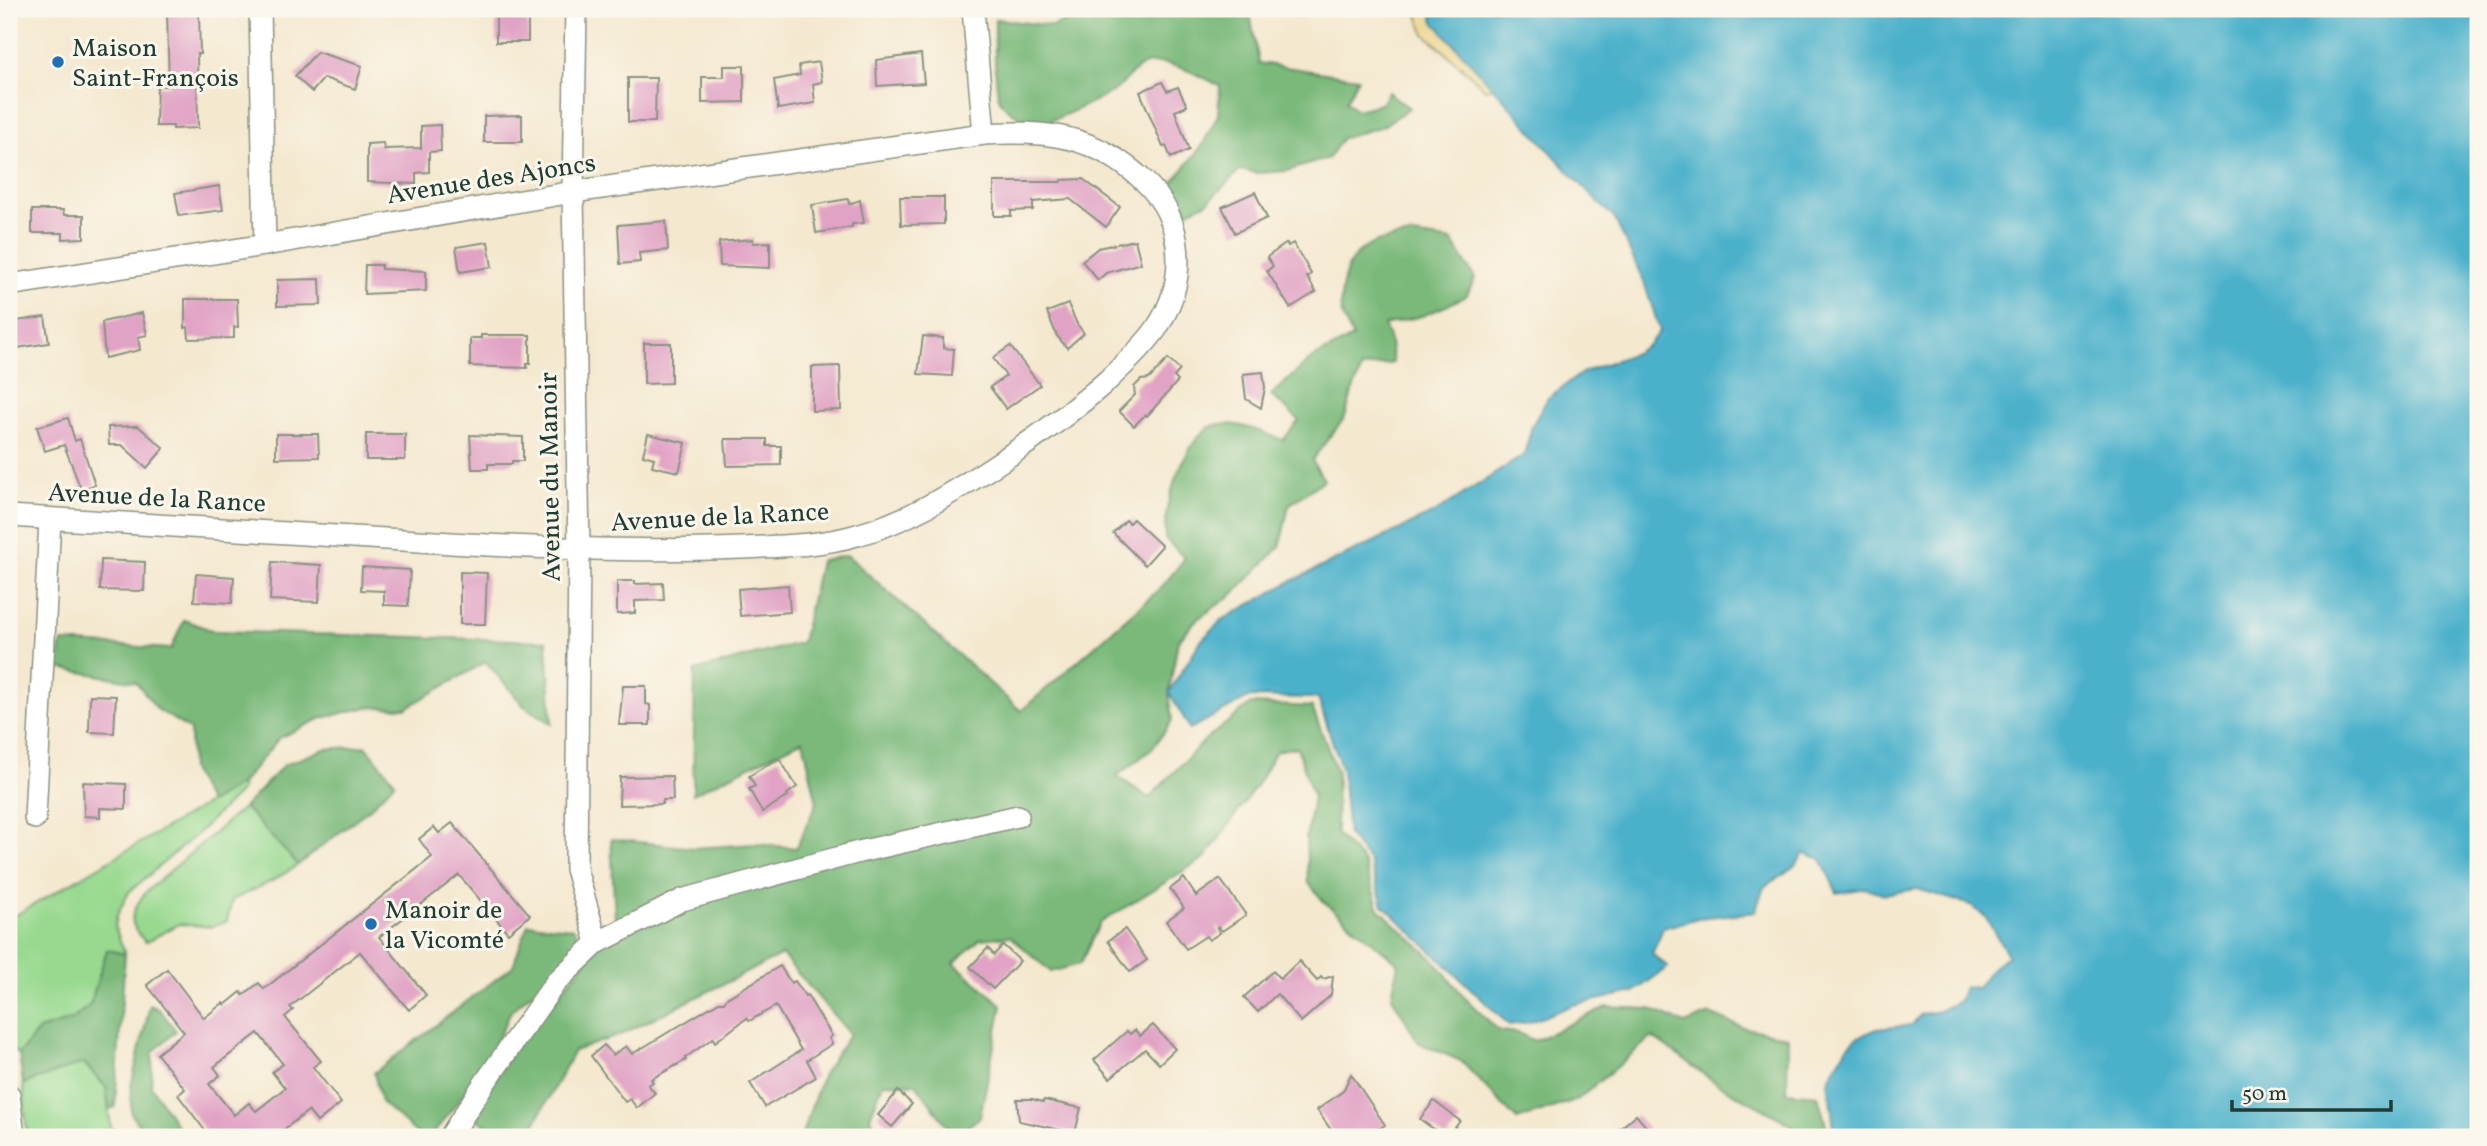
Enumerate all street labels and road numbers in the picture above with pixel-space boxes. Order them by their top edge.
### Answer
street label: Avenue des Ajoncs [384,146,598,214]
street label: Avenue du Manoir [531,372,571,582]
street label: Avenue de la Rance [47,475,267,523]
street label: Avenue de la Rance [610,494,830,542]

